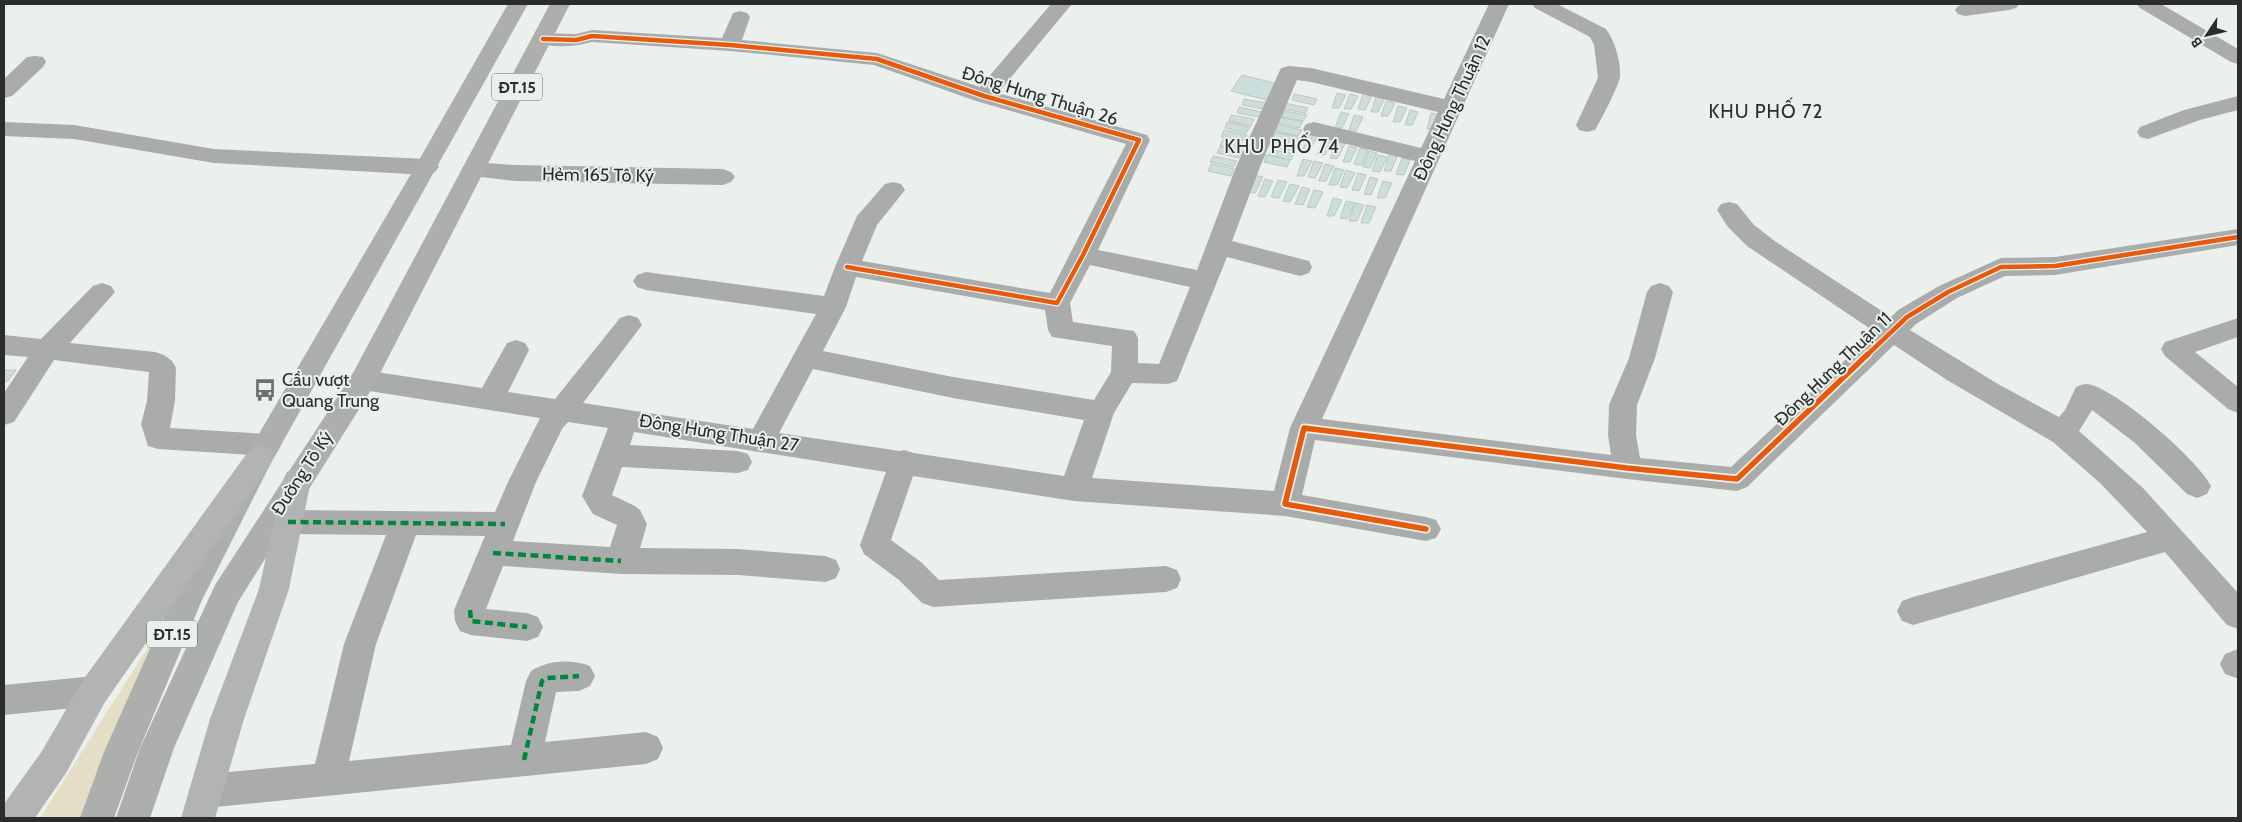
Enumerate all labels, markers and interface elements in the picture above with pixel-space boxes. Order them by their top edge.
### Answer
north arrow [2182,10,2232,60]
street label: Đông Hưng Thuận 12 [1409,32,1495,184]
text: B [2186,34,2206,51]
street label: Đông Hưng Thuận 26 [959,62,1121,130]
road number: ĐT.15 [492,74,542,100]
district label: KHU PHỐ 72 [1709,97,1823,123]
district label: KHU PHỐ 74 [1224,132,1340,158]
street label: Hẻm 165 Tô Ký [542,163,654,187]
street label: Đông Hưng Thuận 11 [1770,308,1896,430]
place label: Cầu vượt Quang Trung [282,369,380,412]
bus stop icon: Cầu vượt Quang Trung [252,377,278,403]
street label: Đông Hưng Thuận 27 [638,410,800,456]
street label: Đường Tô Ký [267,427,337,519]
road number: ĐT.15 [147,620,197,648]

